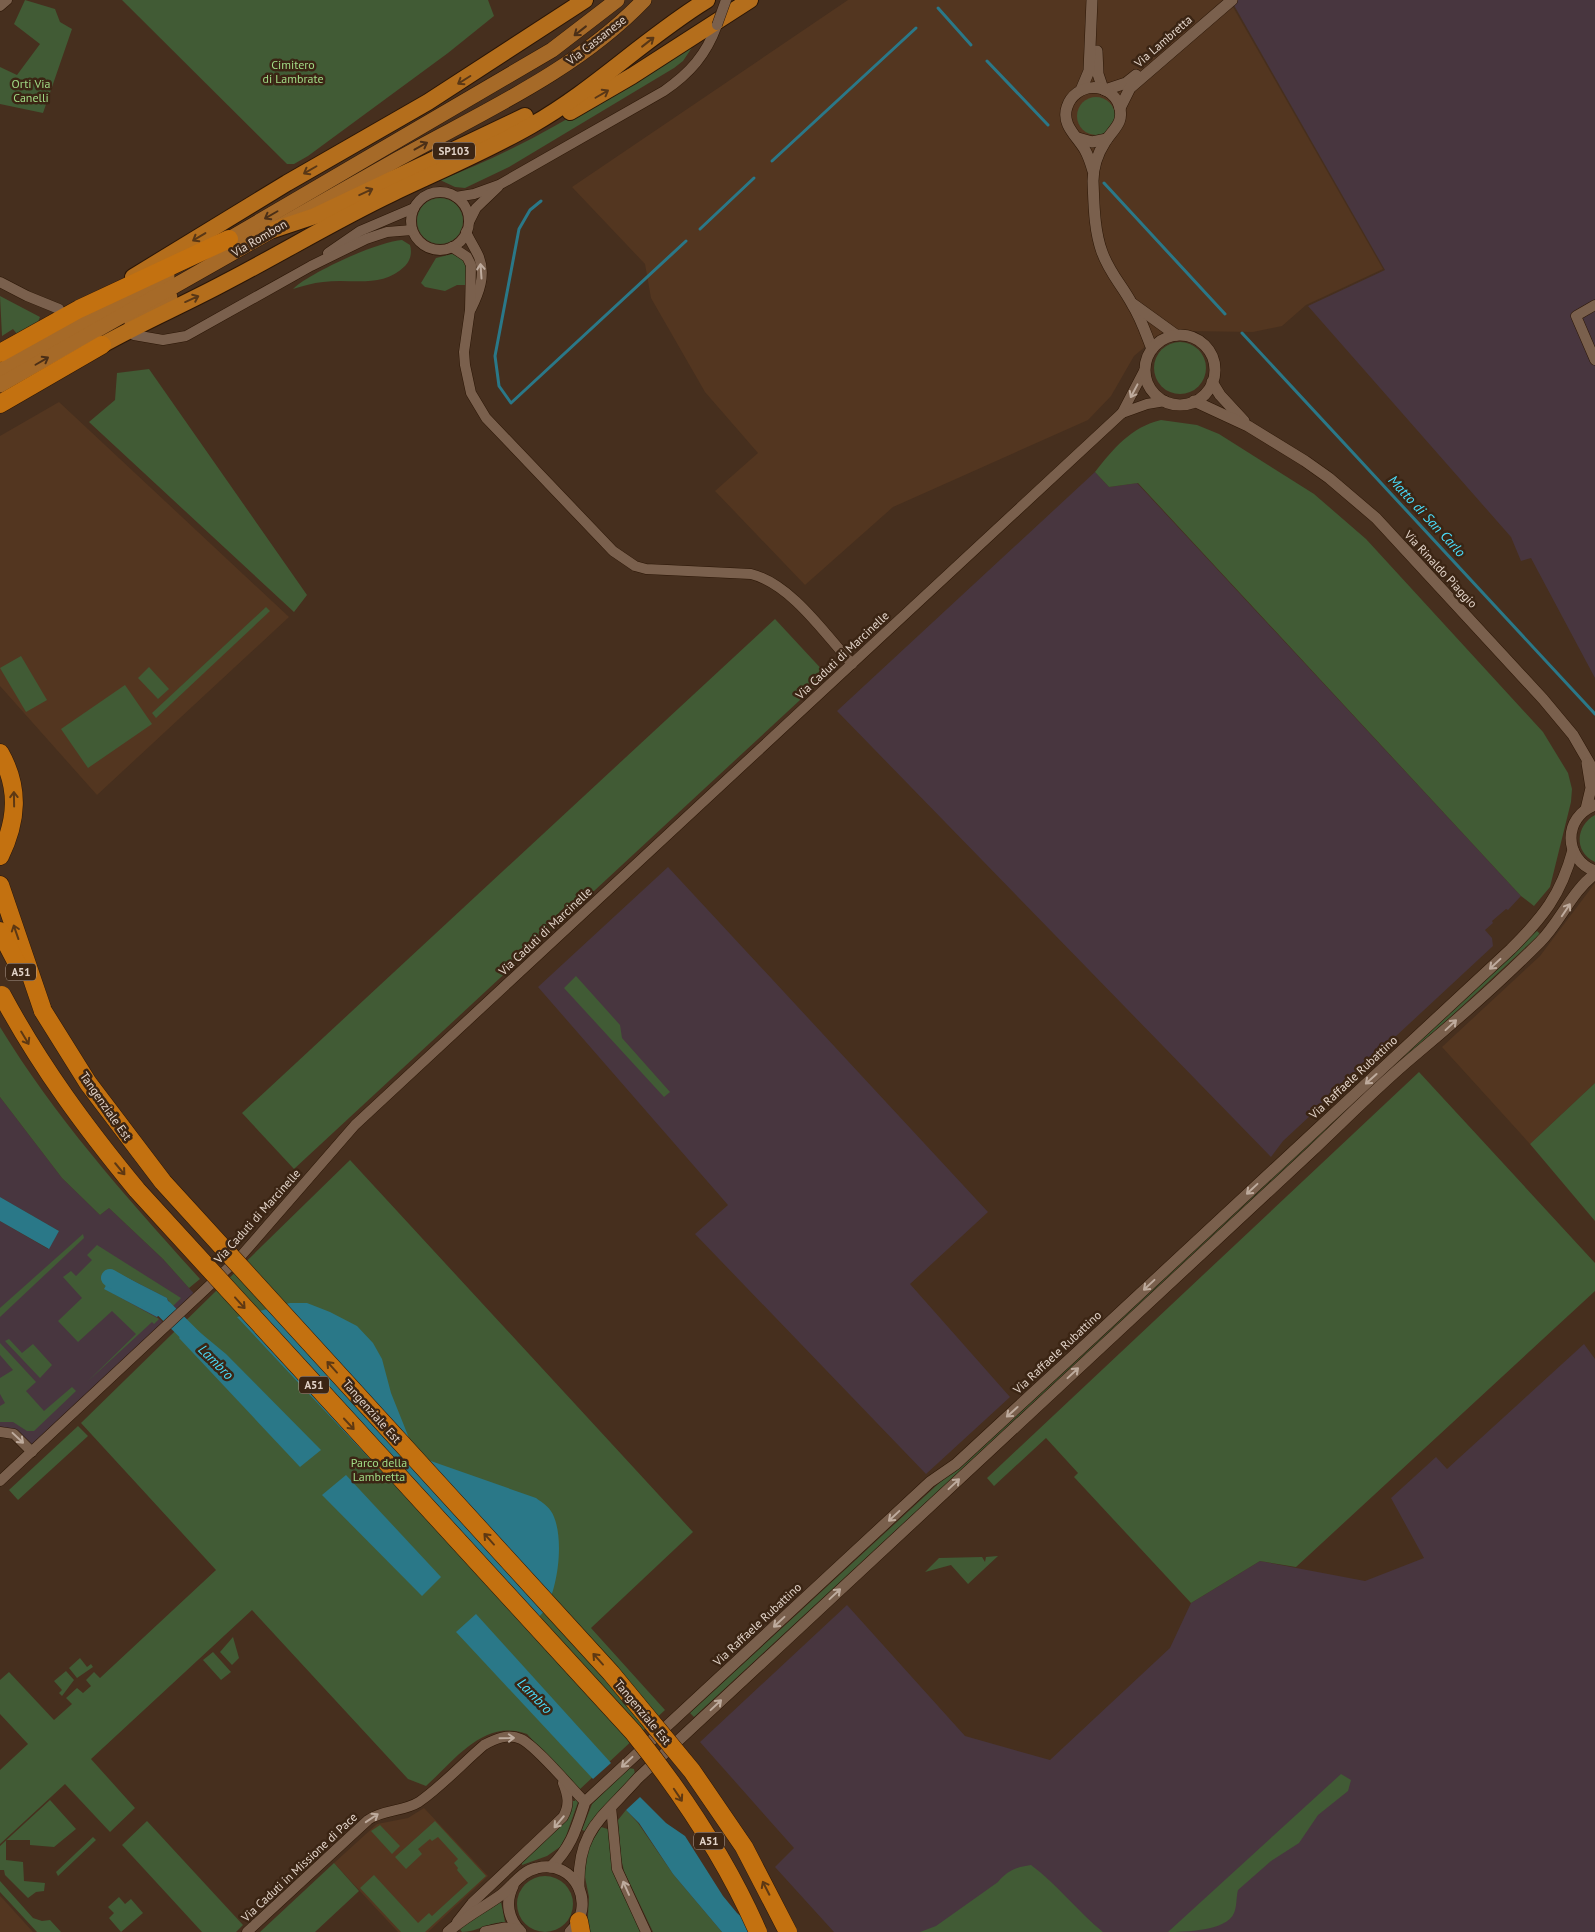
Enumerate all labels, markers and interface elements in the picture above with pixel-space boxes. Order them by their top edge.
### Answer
street label: Via Cassanese [562,12,629,69]
street label: Via Lambretta [1130,12,1195,71]
one-way arrow [573,25,586,36]
one-way arrow [641,36,654,47]
park label: Cimitero di Lambrate [262,57,324,86]
park label: Orti Via Canelli [12,76,50,105]
one-way arrow [457,76,471,86]
one-way arrow [594,89,608,99]
one-way arrow [414,141,429,151]
road number: SP103 [433,142,475,160]
one-way arrow [304,165,318,175]
one-way arrow [358,187,373,196]
one-way arrow [264,210,279,220]
street label: Via Rombon [228,216,289,260]
one-way arrow [193,232,207,242]
one-way arrow [476,263,485,279]
one-way arrow [184,293,199,303]
one-way arrow [35,355,49,365]
one-way arrow [1129,384,1139,399]
water label: Matto di San Carlo [1384,471,1470,561]
street label: Via Rinaldo Piaggio [1401,527,1481,611]
street label: Via Caduti di Marcinelle [792,608,892,703]
one-way arrow [9,791,19,807]
street label: Via Caduti di Marcinelle [495,884,595,979]
one-way arrow [1560,903,1571,917]
one-way arrow [11,925,20,940]
one-way arrow [1489,958,1501,970]
road number: A51 [6,964,36,980]
one-way arrow [1445,1019,1458,1031]
one-way arrow [21,1030,31,1044]
street label: Via Raffaele Rubattino [1305,1032,1400,1122]
street label: Tangenziale Est [77,1069,135,1143]
one-way arrow [1365,1073,1378,1085]
one-way arrow [114,1163,125,1176]
street label: Via Caduti di Marcinelle [210,1166,303,1267]
one-way arrow [1246,1183,1259,1195]
one-way arrow [1143,1279,1156,1291]
one-way arrow [234,1297,246,1310]
street label: Via Raffaele Rubattino [1009,1307,1104,1397]
water label: Lambro [195,1341,237,1383]
one-way arrow [326,1361,338,1374]
one-way arrow [1067,1367,1080,1379]
road number: A51 [299,1376,329,1394]
street label: Tangenziale Est [340,1376,404,1446]
one-way arrow [1006,1406,1019,1418]
one-way arrow [343,1417,355,1430]
one-way arrow [11,1432,24,1444]
park label: Parco della Lambretta [351,1455,407,1484]
one-way arrow [948,1478,961,1490]
one-way arrow [888,1510,900,1522]
one-way arrow [483,1533,494,1546]
street label: Via Raffaele Rubattino [709,1579,804,1669]
one-way arrow [828,1589,841,1601]
one-way arrow [773,1616,786,1628]
one-way arrow [592,1653,604,1666]
water label: Lambro [514,1674,556,1718]
street label: Tangenziale Est [612,1677,674,1747]
one-way arrow [710,1699,722,1711]
one-way arrow [499,1733,515,1743]
one-way arrow [621,1756,634,1768]
one-way arrow [673,1788,684,1802]
street label: Via Caduti in Missione di Pace [237,1809,360,1925]
one-way arrow [365,1813,379,1823]
one-way arrow [553,1815,564,1828]
road number: A51 [694,1832,724,1850]
one-way arrow [620,1881,630,1896]
one-way arrow [761,1881,771,1896]

